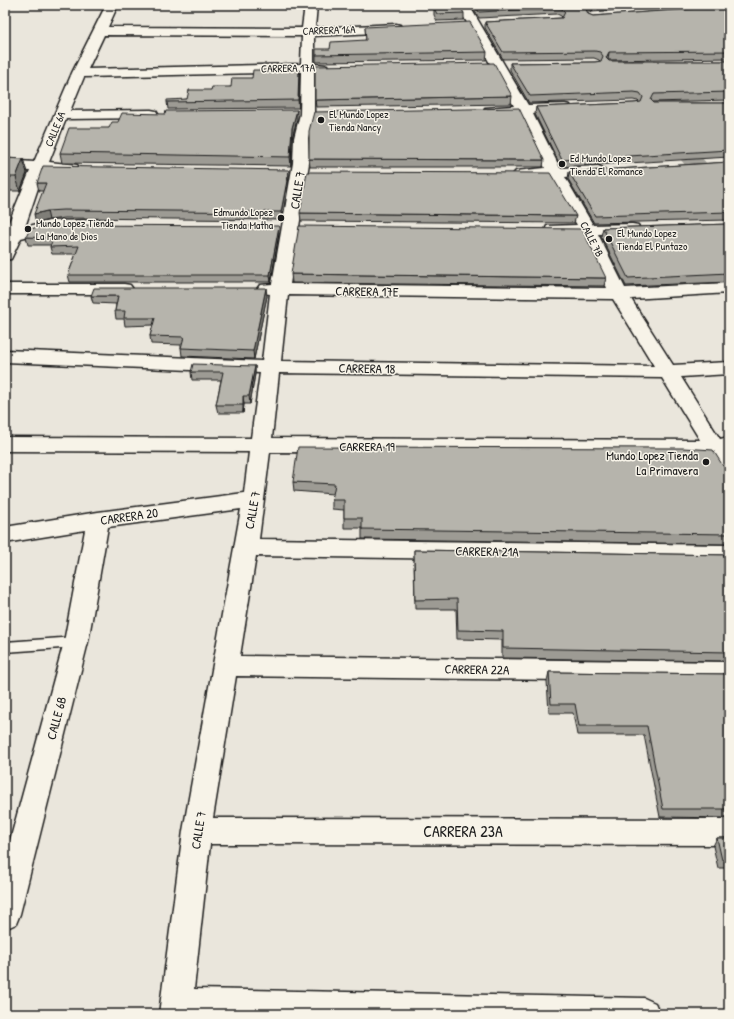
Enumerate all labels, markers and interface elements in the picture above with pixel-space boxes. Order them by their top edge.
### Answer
street label: CARRERA 16A [302,22,356,38]
street label: CARRERA 17A [261,61,316,75]
place label: El Mundo Lopez Tienda Nancy [329,107,389,134]
street label: CALLE 6A [42,109,69,149]
marker: El Mundo Lopez Tienda Nancy [316,115,326,125]
place label: Ed Mundo Lopez Tienda El Romance [570,151,644,178]
marker: Ed Mundo Lopez Tienda El Romance [557,159,567,169]
street label: CALLE 7 [285,170,309,210]
place label: Edmundo Lopez Tienda Matha [213,205,274,232]
marker: Edmundo Lopez Tienda Matha [276,213,286,223]
place label: Mundo Lopez Tienda La Mano de Dios [36,216,114,243]
street label: CALLE 7B [577,219,607,259]
marker: Mundo Lopez Tienda La Mano de Dios [23,224,33,234]
place label: El Mundo Lopez Tienda El Puntazo [617,226,688,253]
marker: El Mundo Lopez Tienda El Puntazo [604,234,614,244]
street label: CARRERA 17E [335,281,399,301]
street label: CARRERA 18 [339,359,396,377]
street label: CARRERA 19 [339,437,395,455]
place label: Mundo Lopez Tienda La Primavera [606,446,698,479]
marker: Mundo Lopez Tienda La Primavera [701,457,711,467]
street label: CALLE 7 [240,490,264,530]
street label: CARRERA 20 [99,503,159,529]
street label: CARRERA 21A [455,541,520,561]
street label: CARRERA 22A [444,659,510,679]
street label: CALLE 6B [42,694,70,741]
street label: CALLE 7 [186,810,210,850]
street label: CARRERA 23A [423,820,503,842]

